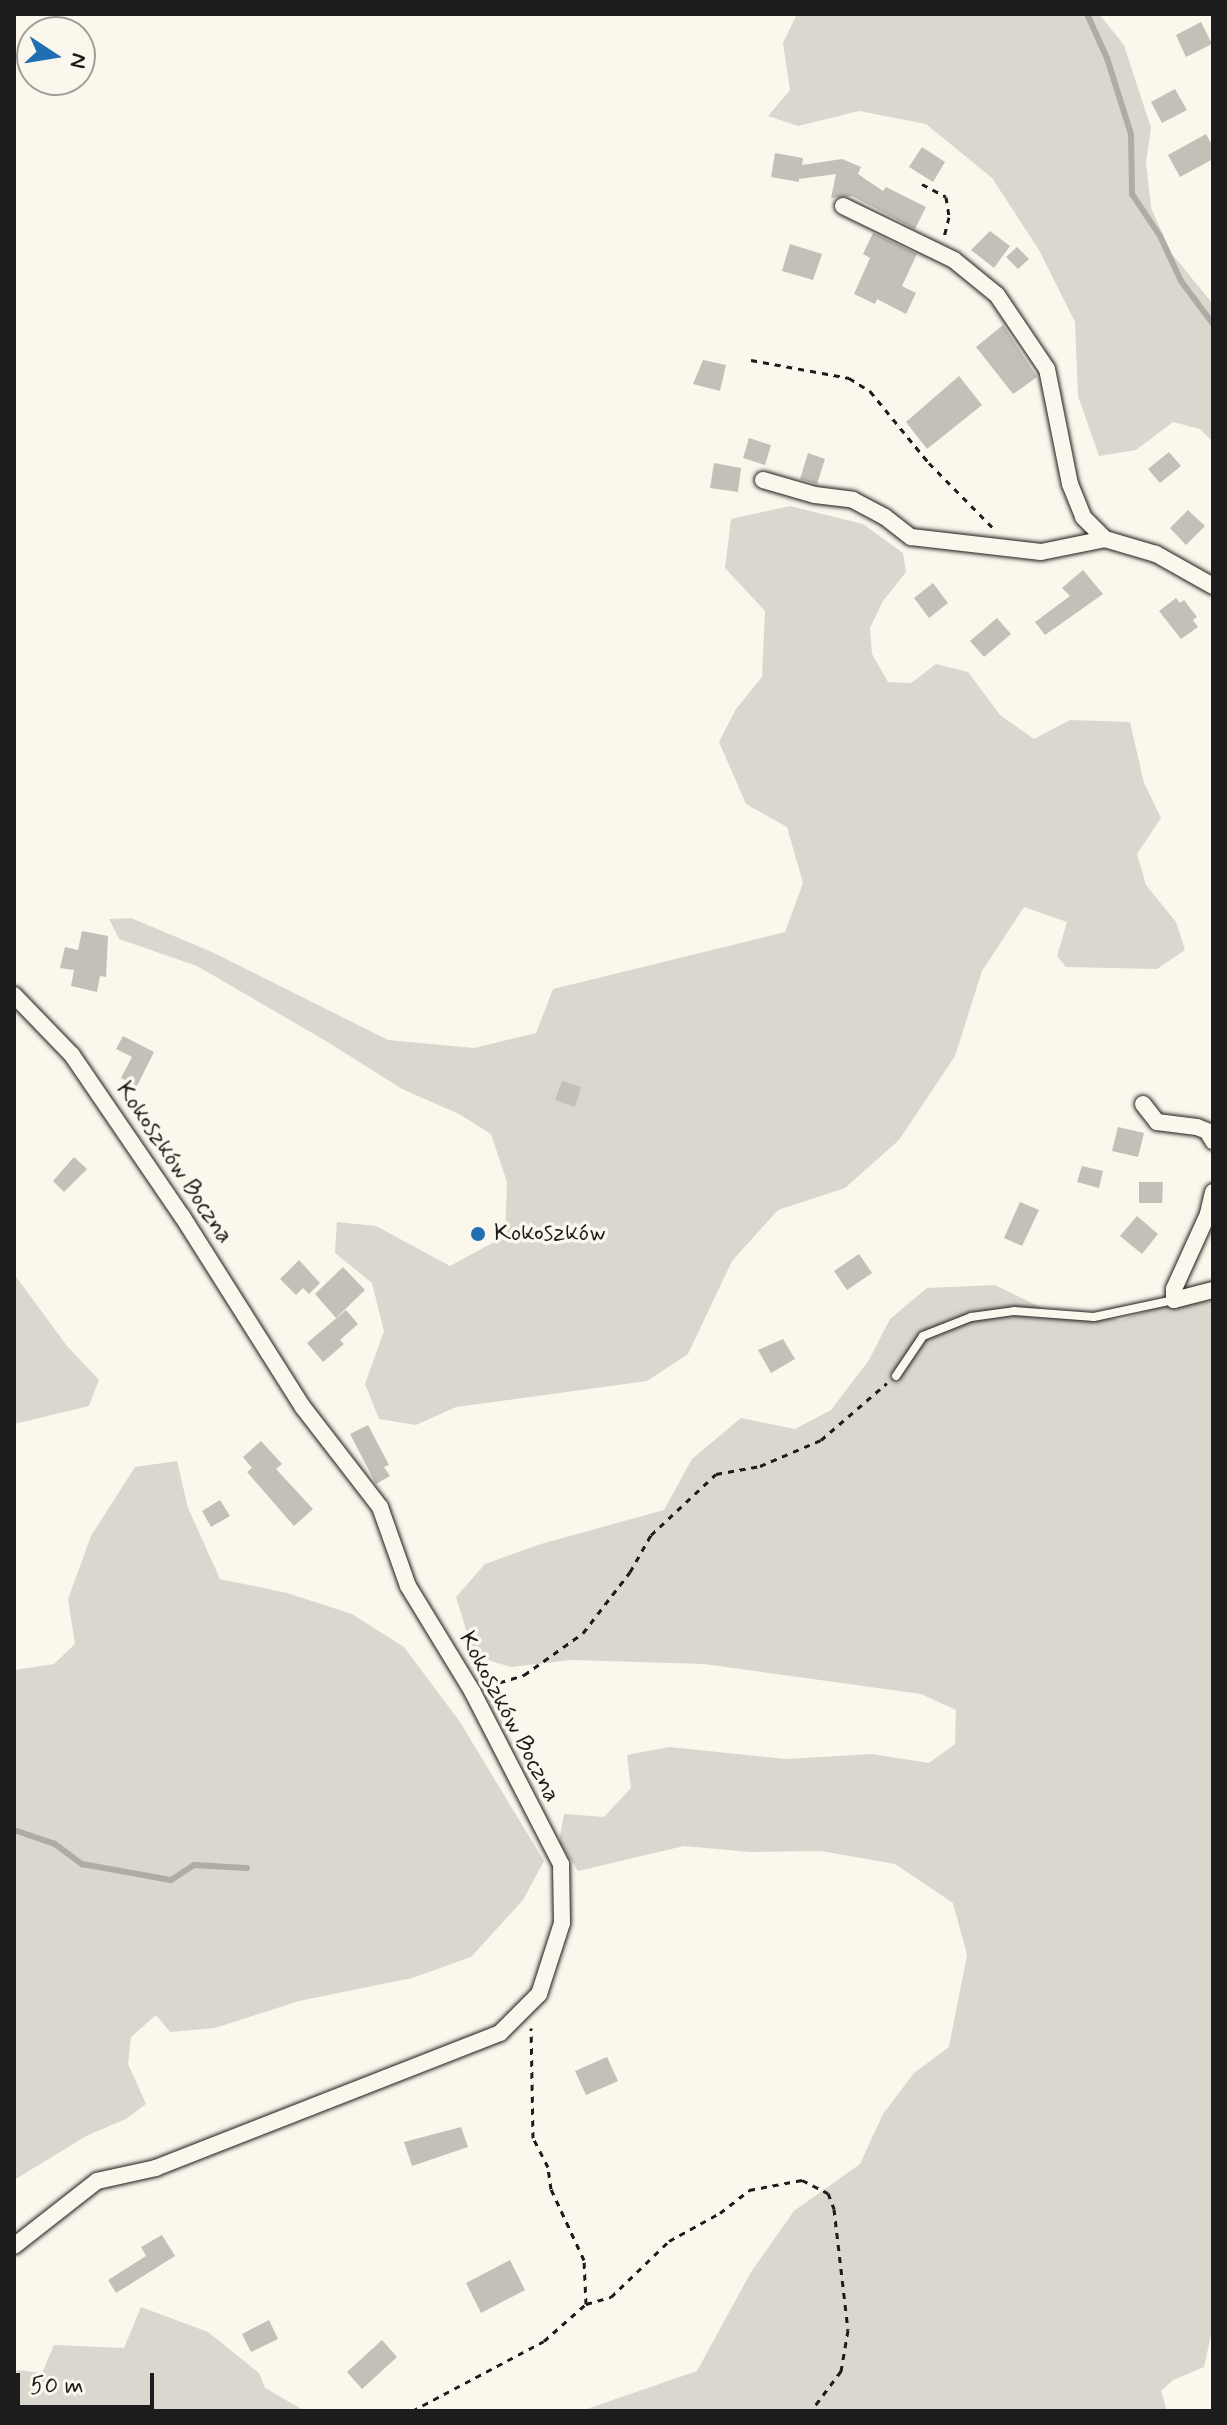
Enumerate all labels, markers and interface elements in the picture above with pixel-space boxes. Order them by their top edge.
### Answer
north arrow [16,16,96,96]
text: N [62,50,93,71]
street label: Kokoszków Boczna [109,1076,239,1250]
place label: Kokoszków [494,1220,606,1248]
marker: Kokoszków [469,1225,487,1243]
street label: Kokoszków Boczna [452,1626,566,1808]
scale bar [20,2357,158,2407]
text: 50 m [30,2371,84,2402]

